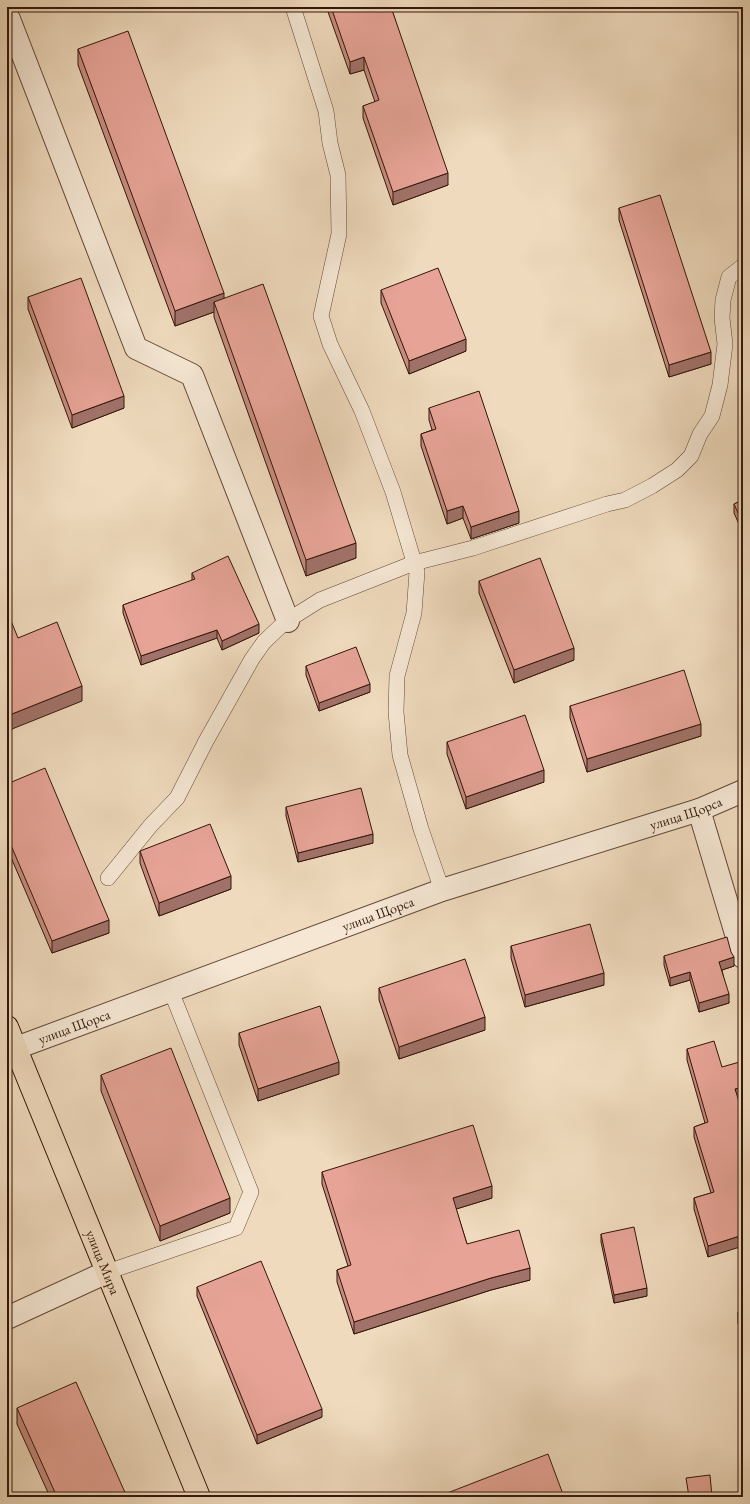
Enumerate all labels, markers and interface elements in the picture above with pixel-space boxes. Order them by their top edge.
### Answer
street label: улица Щорса [647,792,725,834]
street label: улица Щорса [339,892,417,935]
street label: улица Щорса [36,1005,113,1048]
street label: улица Мира [82,1227,124,1297]

